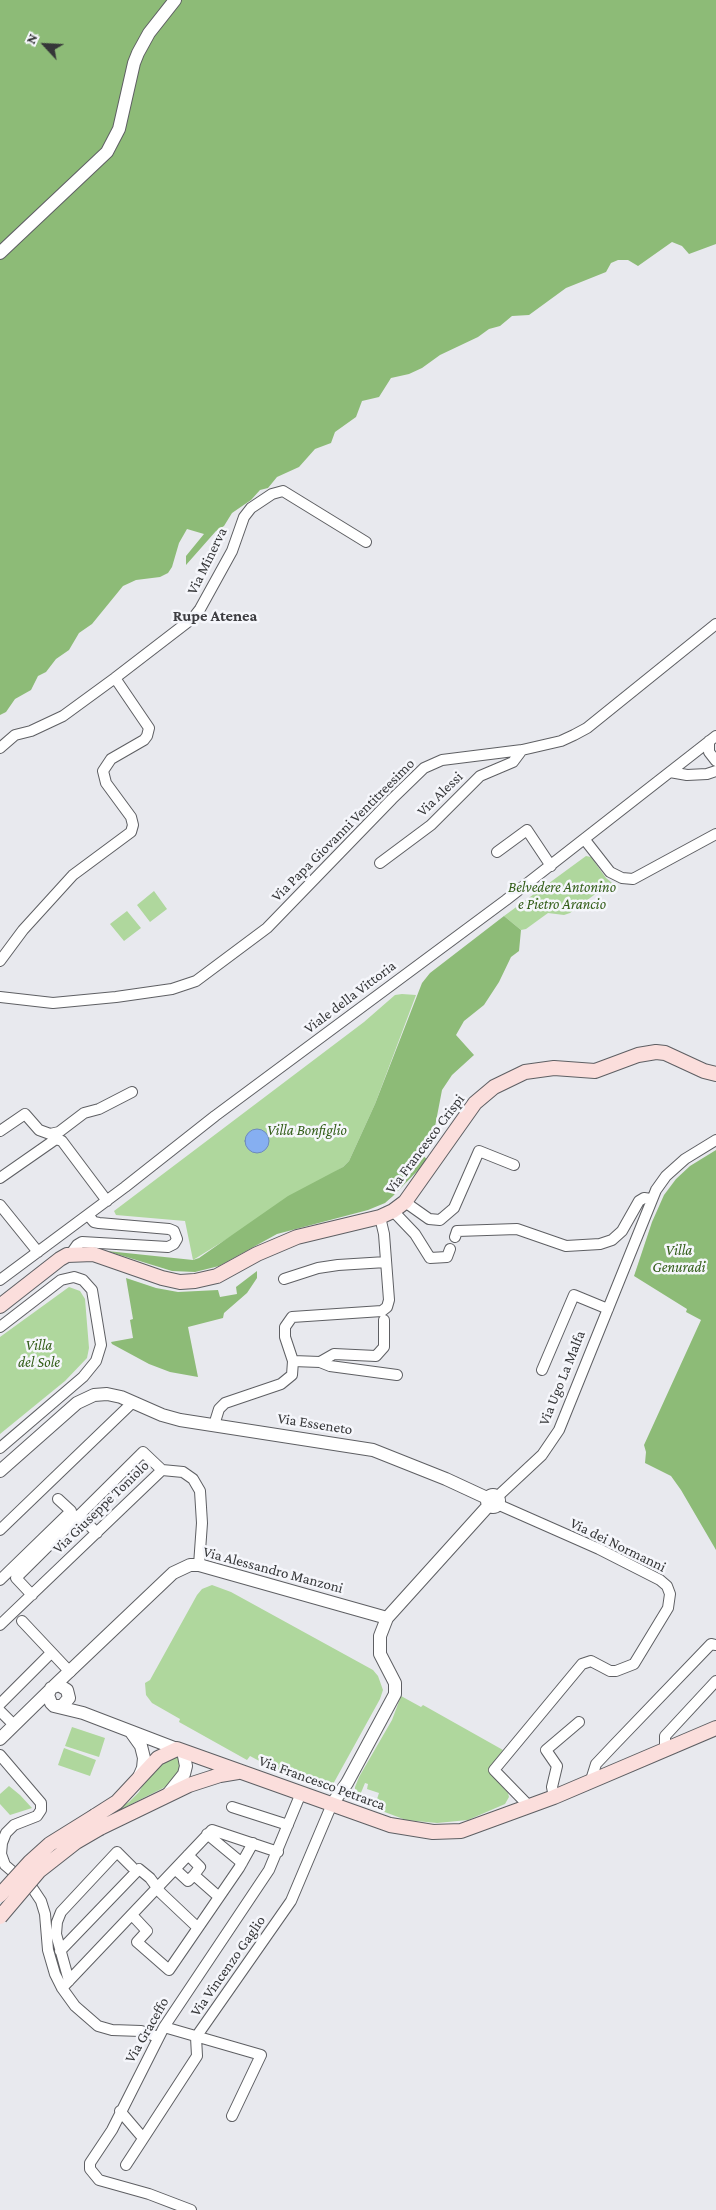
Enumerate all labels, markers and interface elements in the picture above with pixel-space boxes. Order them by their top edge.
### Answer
north arrow [20,20,70,70]
text: N [22,31,41,46]
street label: Via Minerva [183,525,231,597]
district label: Rupe Atenea [173,606,257,626]
street label: Via Papa Giovanni Ventitreesimo [268,755,418,905]
street label: Via Alessi [413,768,467,820]
park label: Belvedere Antonino e Pietro Arancio [508,878,616,913]
street label: Viale della Vittoria [301,957,399,1037]
street label: Via Francesco Crispi [382,1091,468,1197]
park label: Villa Bonfiglio [267,1121,347,1139]
park label: Villa Genuradi [652,1241,706,1276]
street label: Via Ugo La Malfa [535,1328,589,1428]
park label: Villa del Sole [18,1336,60,1371]
street label: Via Esseneto [276,1409,354,1439]
street label: Via Giuseppe Toniolo [49,1456,153,1558]
street label: Via dei Normanni [567,1514,669,1576]
street label: Via Alessandro Manzoni [201,1543,345,1597]
street label: Via Francesco Petrarca [256,1752,388,1814]
street label: Via Vincenzo Gaglio [187,1912,269,2020]
street label: Via Graceffo [121,1994,173,2066]

